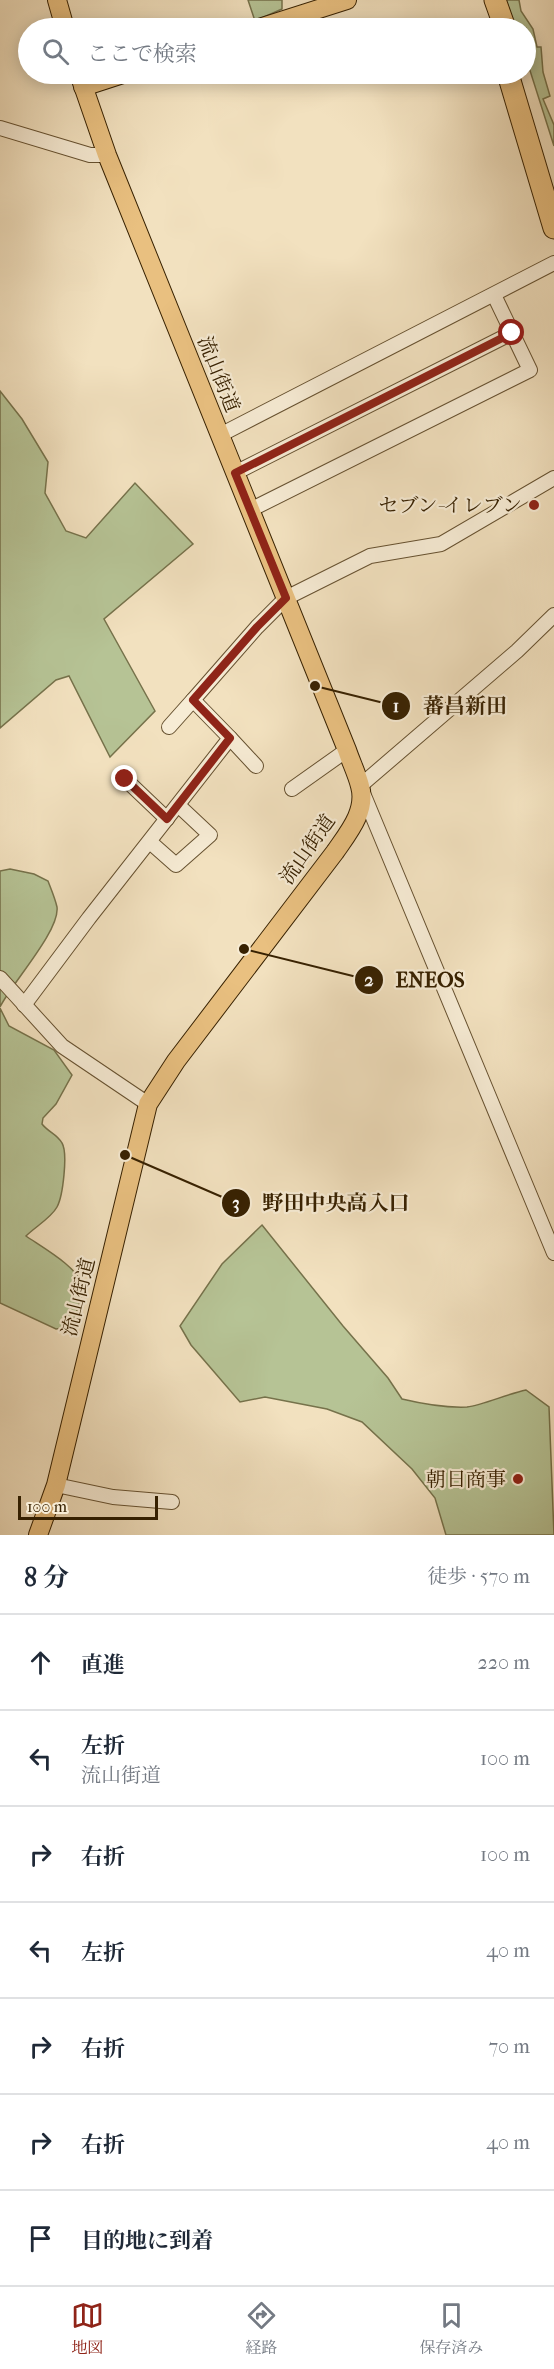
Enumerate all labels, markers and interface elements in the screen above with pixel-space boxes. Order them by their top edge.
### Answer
search box [18,18,536,84]
icon: search [39,35,72,68]
text: ここで検索 [87,41,197,67]
route start [498,319,524,345]
street label: 流山街道 [193,333,244,416]
place label: セブン-イレブン [378,494,522,517]
marker: セブン-イレブン [527,498,541,512]
callout: 蕃昌新田 [381,686,519,725]
text: 蕃昌新田 [423,694,507,718]
text: 1 [393,696,399,717]
route end [111,765,137,791]
street label: 流山街道 [275,810,340,889]
callout: ENEOS [354,960,477,999]
text: ENEOS [395,968,465,992]
text: 2 [364,970,374,991]
callout: 野田中央高入口 [221,1183,422,1222]
text: 野田中央高入口 [263,1191,410,1215]
text: 3 [232,1193,240,1214]
street label: 流山街道 [58,1256,99,1339]
place label: 朝日商事 [426,1468,506,1491]
marker: 朝日商事 [511,1472,525,1486]
scale bar [18,1493,158,1520]
text: 100 m [27,1497,67,1516]
text: 8 分 [24,1562,69,1593]
text: 徒歩 · 570 m [427,1565,530,1588]
icon: ahead [24,1646,57,1679]
text: 220 m [477,1651,530,1674]
text: 直進 [81,1652,125,1678]
text: 左折 [81,1733,125,1759]
icon: left [24,1742,57,1775]
text: 100 m [480,1747,530,1770]
text: 流山街道 [81,1764,161,1787]
icon: right [24,1838,57,1871]
text: 100 m [480,1843,530,1866]
text: 右折 [81,1844,125,1870]
icon: left [24,1934,57,1967]
text: 40 m [486,1939,530,1962]
text: 左折 [81,1940,125,1966]
icon: right [24,2030,57,2063]
text: 70 m [488,2035,530,2058]
text: 右折 [81,2036,125,2062]
icon: right [24,2126,57,2159]
text: 40 m [486,2131,530,2154]
text: 右折 [81,2132,125,2158]
icon: arrive [24,2222,57,2255]
text: 目的地に到着 [81,2228,213,2254]
tab: 地図 [71,2299,104,2358]
tab: 経路 [245,2299,278,2358]
tab: 保存済み [419,2299,483,2358]

